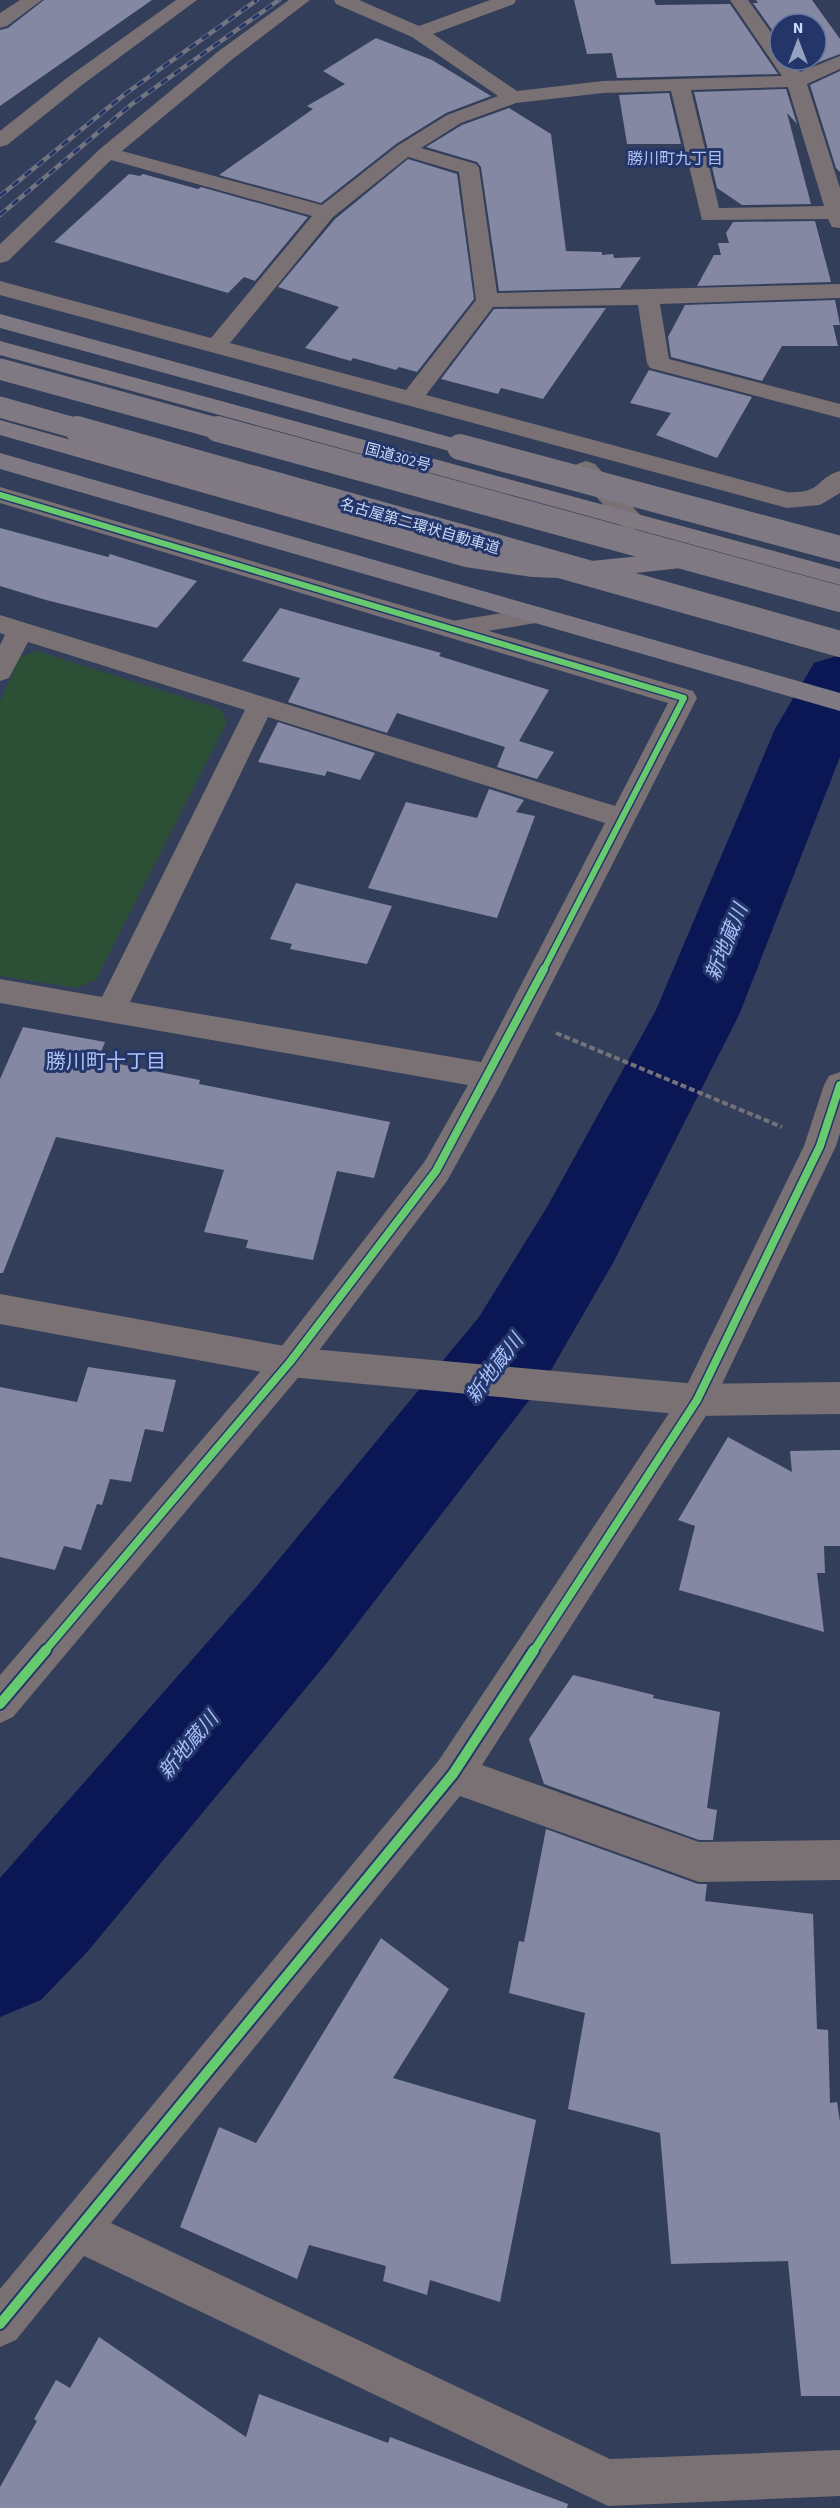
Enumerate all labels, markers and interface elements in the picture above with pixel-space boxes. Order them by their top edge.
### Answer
north arrow [768,12,828,72]
text: N [793,17,803,39]
district label: 勝川町九丁目 [627,148,723,170]
street label: 国道302号 [363,439,433,476]
street label: 名古屋第二環状自動車道 [338,494,502,559]
water label: 新地蔵川 [699,898,756,985]
district label: 勝川町十丁目 [46,1048,166,1076]
water label: 新地蔵川 [460,1327,531,1409]
water label: 新地蔵川 [152,1704,226,1785]

